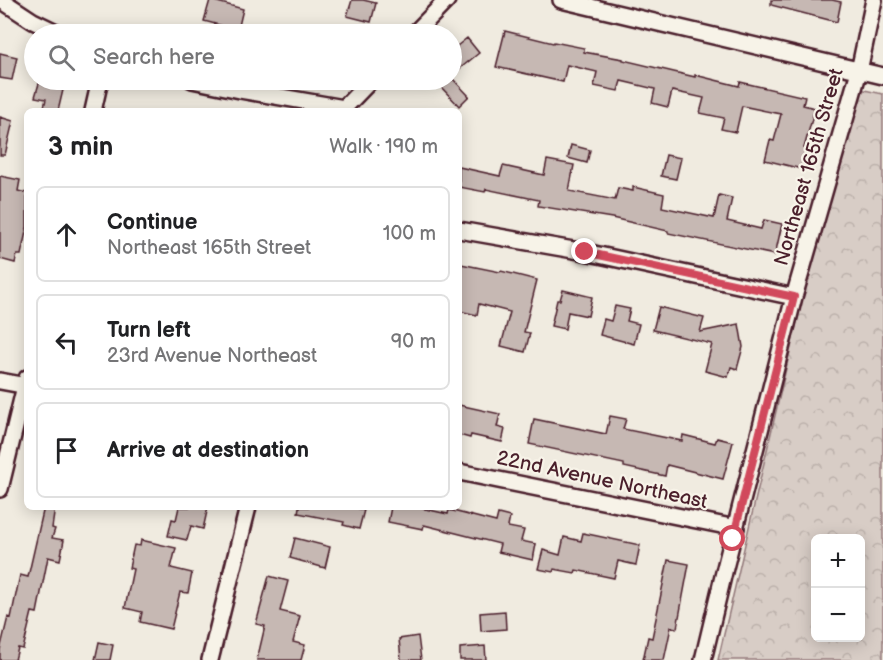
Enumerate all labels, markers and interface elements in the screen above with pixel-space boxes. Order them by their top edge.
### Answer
search box [24,24,462,90]
icon: search [45,41,78,74]
text: Search here [93,44,215,71]
street label: Northeast 165th Street [769,66,849,268]
text: 3 min [48,132,113,163]
text: Walk · 190 m [329,135,438,159]
text: Continue [107,209,197,236]
icon: ahead [50,218,83,251]
text: 100 m [383,222,436,246]
text: Northeast 165th Street [107,236,311,260]
route end [571,238,597,264]
text: Turn left [107,317,191,344]
icon: left [50,326,83,359]
text: 90 m [391,330,436,354]
text: 23rd Avenue Northeast [107,344,317,368]
icon: arrive [50,434,83,467]
text: Arrive at destination [107,437,309,464]
street label: 22nd Avenue Northeast [495,446,709,514]
route start [719,525,745,551]
map controls [811,534,865,642]
button: + [811,534,865,588]
button: − [811,588,865,642]

